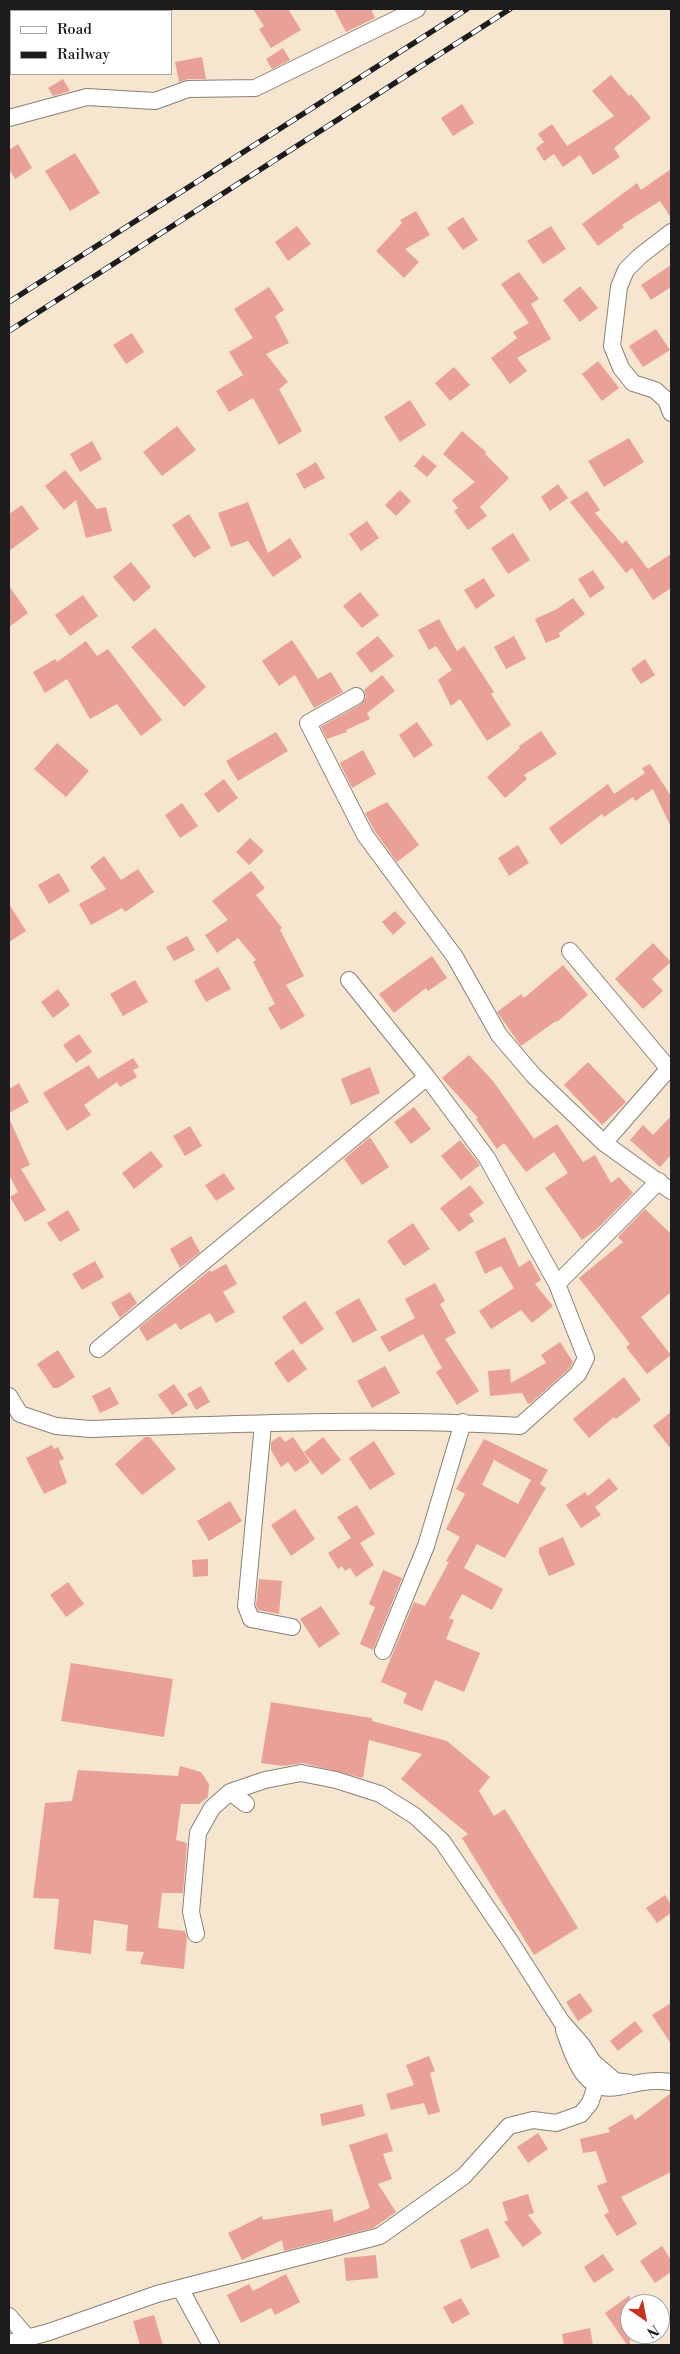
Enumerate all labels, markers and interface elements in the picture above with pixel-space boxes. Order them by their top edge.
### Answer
legend [10,10,172,75]
text: Road [57,20,92,39]
text: Railway [57,45,110,64]
north arrow [620,2294,670,2344]
text: N [643,2320,662,2341]

